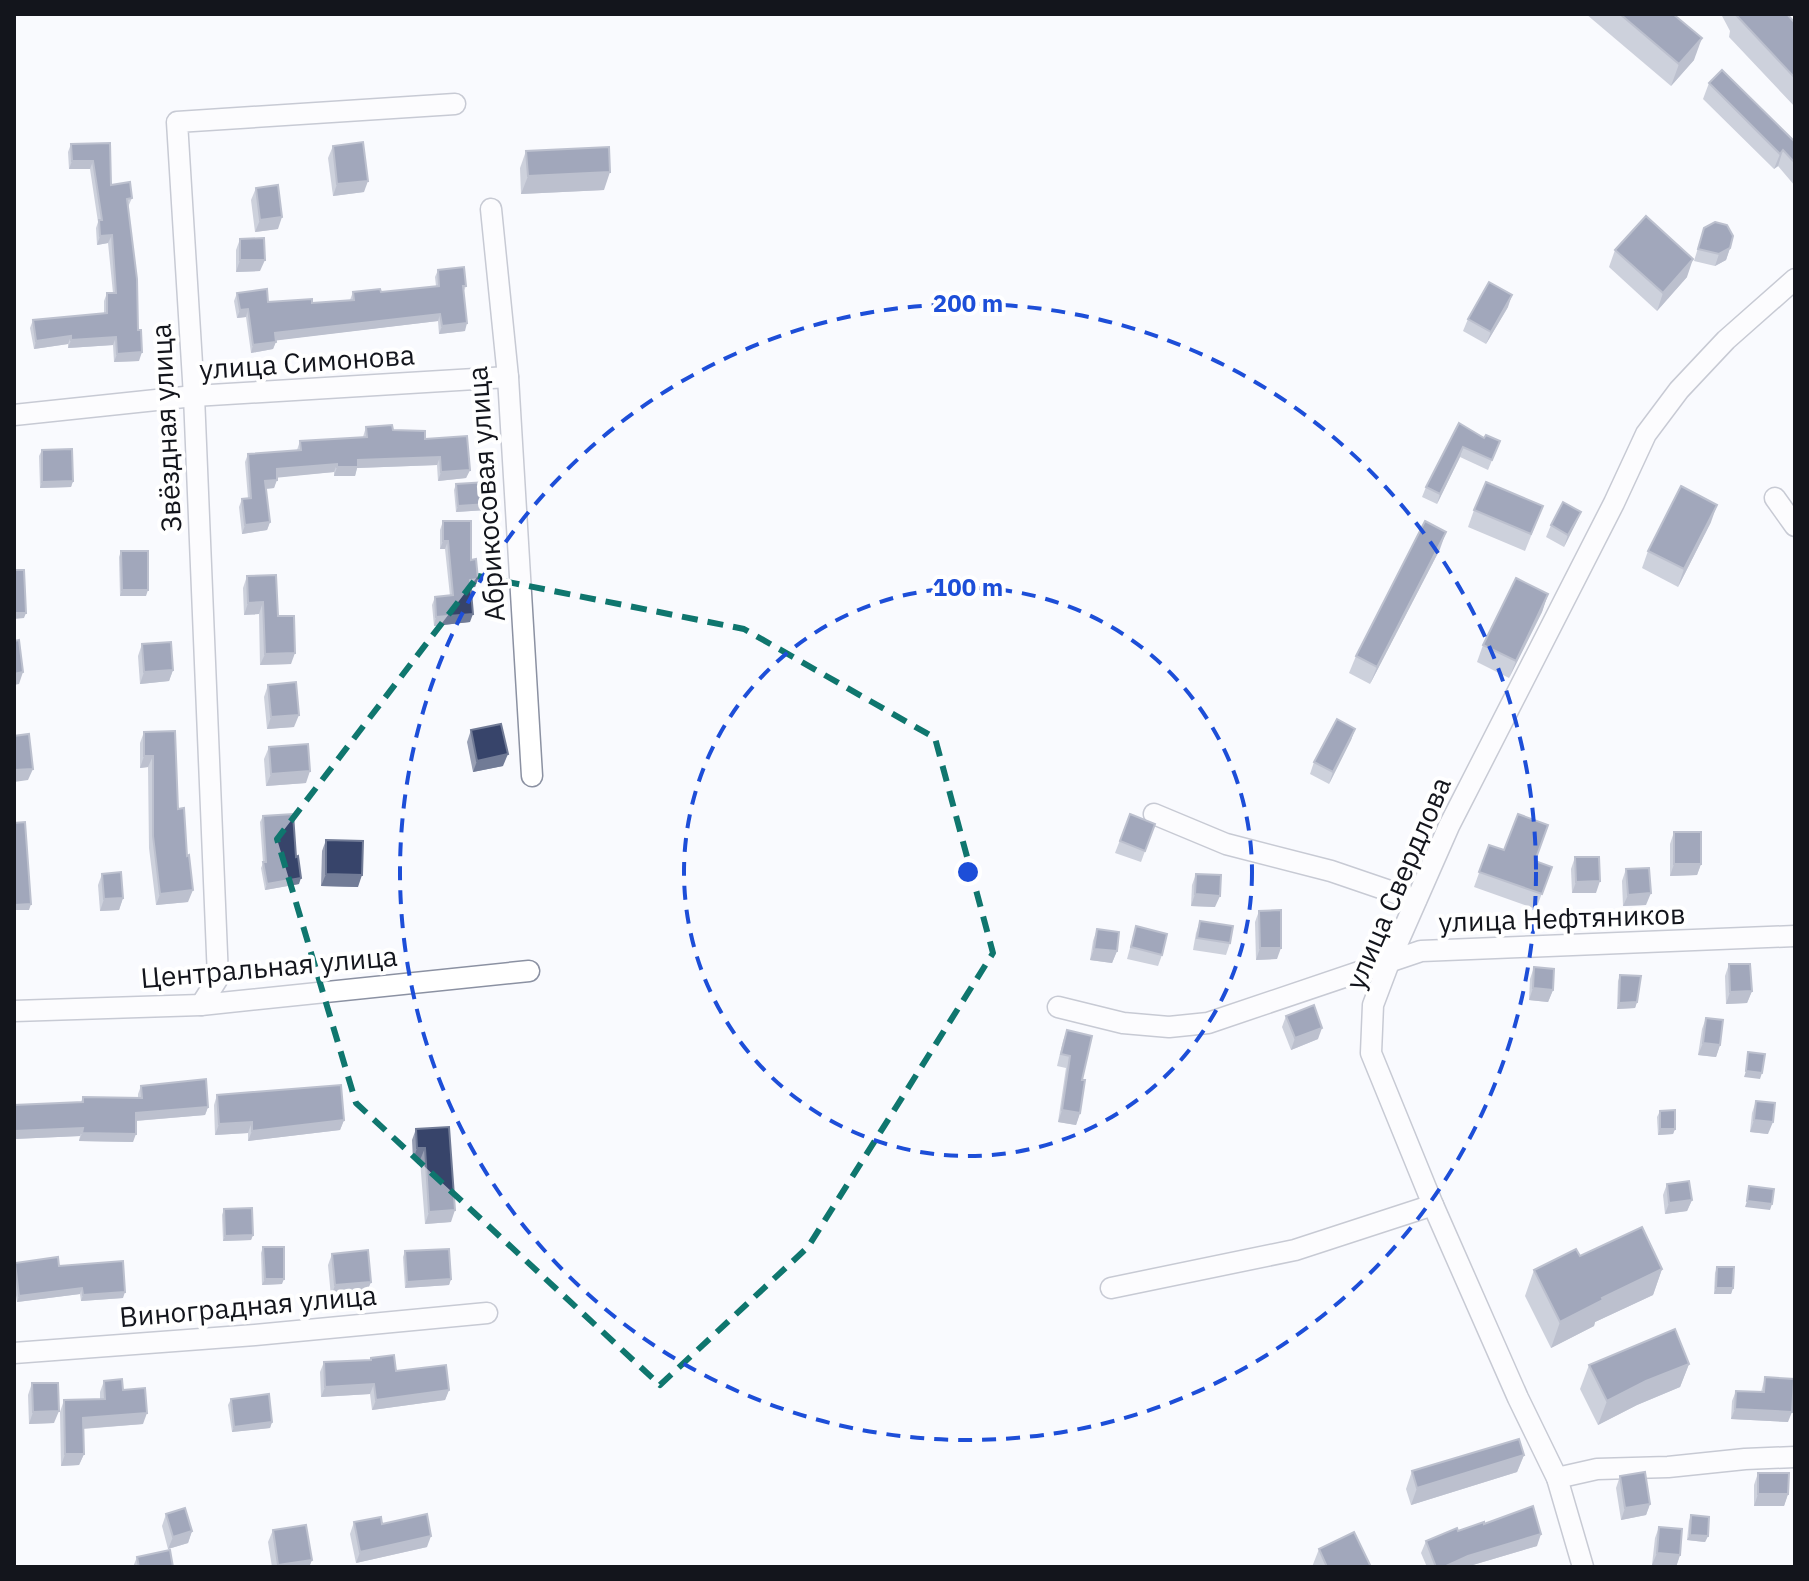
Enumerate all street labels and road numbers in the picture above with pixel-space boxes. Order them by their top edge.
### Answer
street label: Звёздная улица [142,323,189,533]
street label: улица Симонова [198,336,416,387]
street label: Абрикосовая улица [458,365,513,623]
street label: улица Свердлова [1336,771,1459,995]
street label: улица Нефтяников [1438,895,1686,940]
street label: Центральная улица [139,937,399,996]
street label: Виноградная улица [118,1276,378,1335]

